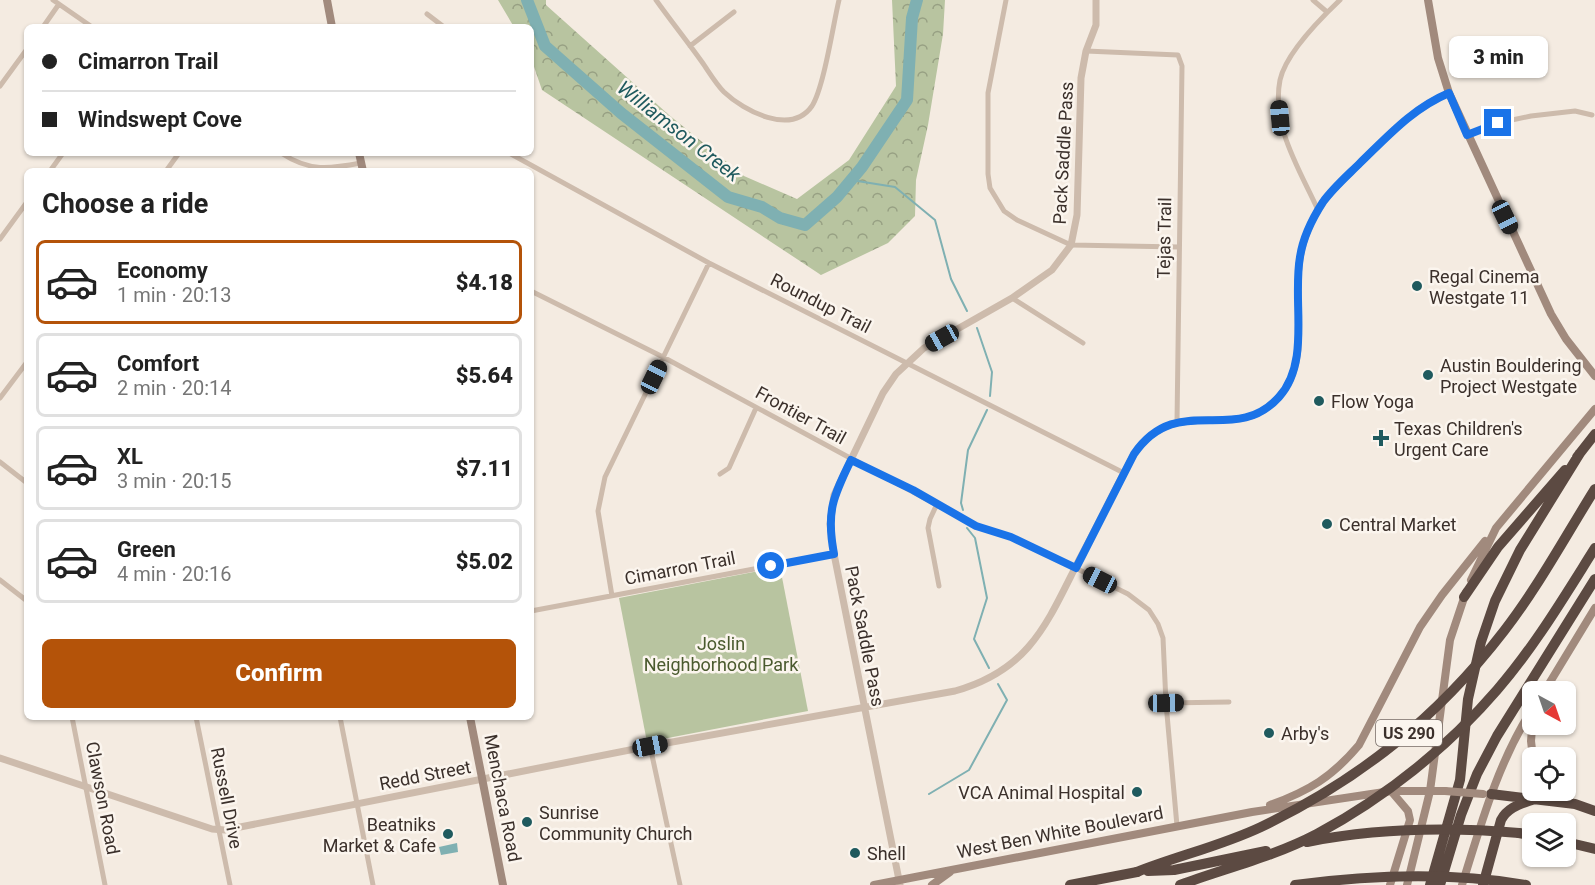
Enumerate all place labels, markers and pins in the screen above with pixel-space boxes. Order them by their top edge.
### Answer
place label: Regal Cinema Westgate 11 [1429,266,1540,308]
marker: Regal Cinema Westgate 11 [1410,279,1424,293]
place label: Austin Bouldering Project Westgate [1440,355,1582,397]
marker: Austin Bouldering Project Westgate [1421,368,1435,382]
place label: Flow Yoga [1331,391,1414,412]
marker: Flow Yoga [1312,394,1326,408]
place label: Texas Children's Urgent Care [1394,418,1523,460]
marker: Texas Children's Urgent Care [1372,429,1390,447]
place label: Central Market [1339,514,1457,535]
marker: Central Market [1320,517,1334,531]
place label: Arby's [1281,723,1329,744]
marker: Arby's [1262,726,1276,740]
place label: VCA Animal Hospital [958,782,1125,803]
marker: VCA Animal Hospital [1130,785,1144,799]
place label: Sunrise Community Church [539,802,692,844]
place label: Beatniks Market & Cafe [323,814,436,856]
marker: Sunrise Community Church [520,815,534,829]
marker: Beatniks Market & Cafe [441,827,455,841]
place label: Shell [867,843,906,864]
marker: Shell [848,846,862,860]

